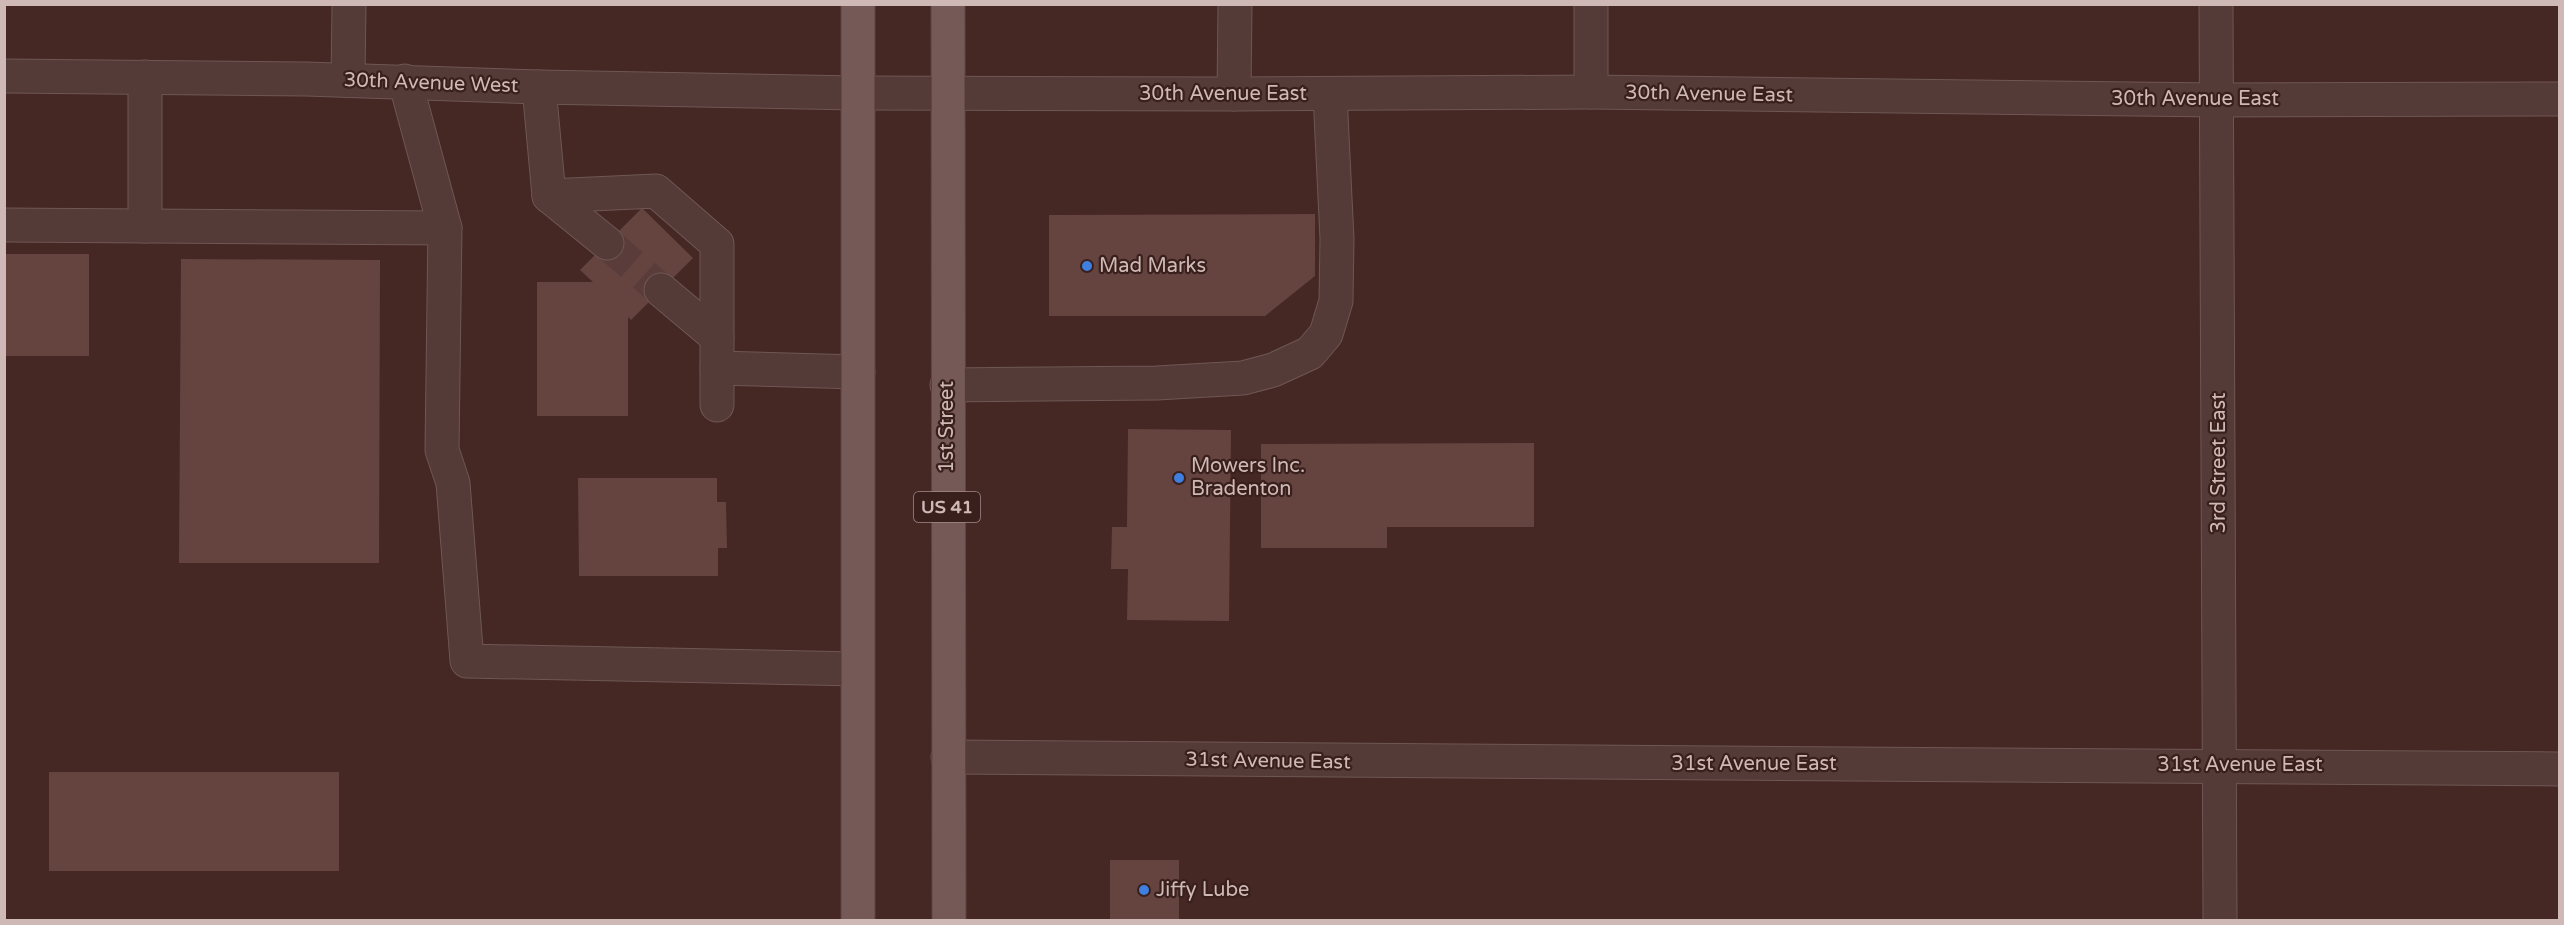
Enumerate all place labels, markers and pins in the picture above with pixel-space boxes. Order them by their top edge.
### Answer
place label: Mad Marks [1099,254,1206,278]
marker: Mad Marks [1080,259,1094,273]
place label: Mowers Inc. Bradenton [1191,454,1305,501]
marker: Mowers Inc. Bradenton [1172,471,1186,485]
place label: Jiffy Lube [1156,878,1249,902]
marker: Jiffy Lube [1137,883,1151,897]

